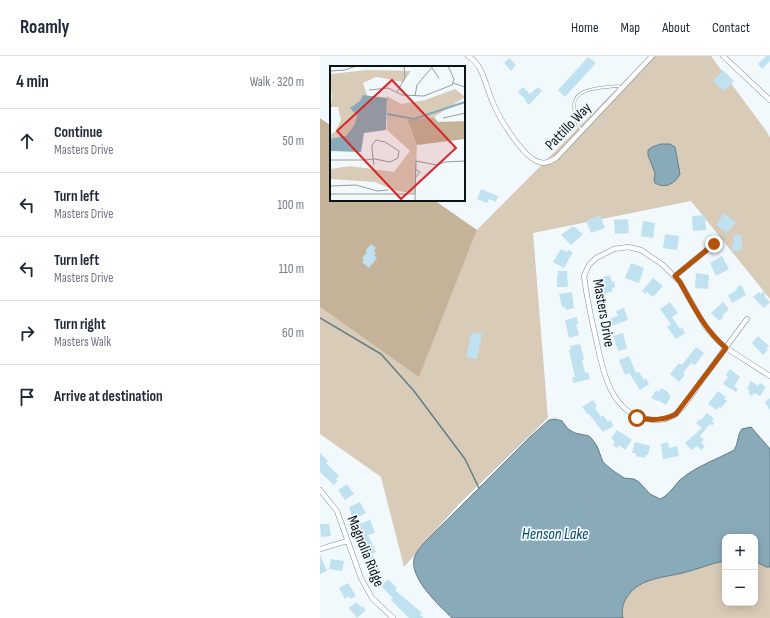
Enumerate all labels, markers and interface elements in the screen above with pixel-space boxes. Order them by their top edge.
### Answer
text: Roamly [20,16,70,39]
text: Home [571,19,599,36]
text: Map [621,19,640,36]
text: About [662,19,690,36]
text: Contact [712,19,750,36]
inset map [330,66,465,201]
text: 4 min [16,72,49,92]
text: Walk · 320 m [250,74,304,90]
street label: Pattillo Way [541,98,596,154]
text: Continue [54,123,103,142]
icon: ahead [16,130,38,152]
text: 50 m [283,133,304,149]
text: Masters Drive [54,142,113,158]
text: Turn left [54,187,99,206]
icon: left [16,194,38,216]
text: 100 m [277,197,304,213]
text: Masters Drive [54,206,113,222]
route end [705,235,723,253]
text: Turn left [54,251,99,270]
icon: left [16,258,38,280]
text: 110 m [279,261,304,277]
text: Masters Drive [54,270,113,286]
street label: Masters Drive [588,278,619,349]
text: Turn right [54,315,106,334]
icon: right [16,322,38,344]
text: 60 m [282,325,304,341]
text: Masters Walk [54,334,111,350]
icon: arrive [16,386,38,408]
text: Arrive at destination [54,387,163,406]
route start [628,409,646,427]
street label: Magnolia Ridge [343,513,388,590]
water label: Henson Lake [522,525,588,544]
map controls [722,534,758,606]
button: + [722,534,758,570]
button: − [722,570,758,606]

